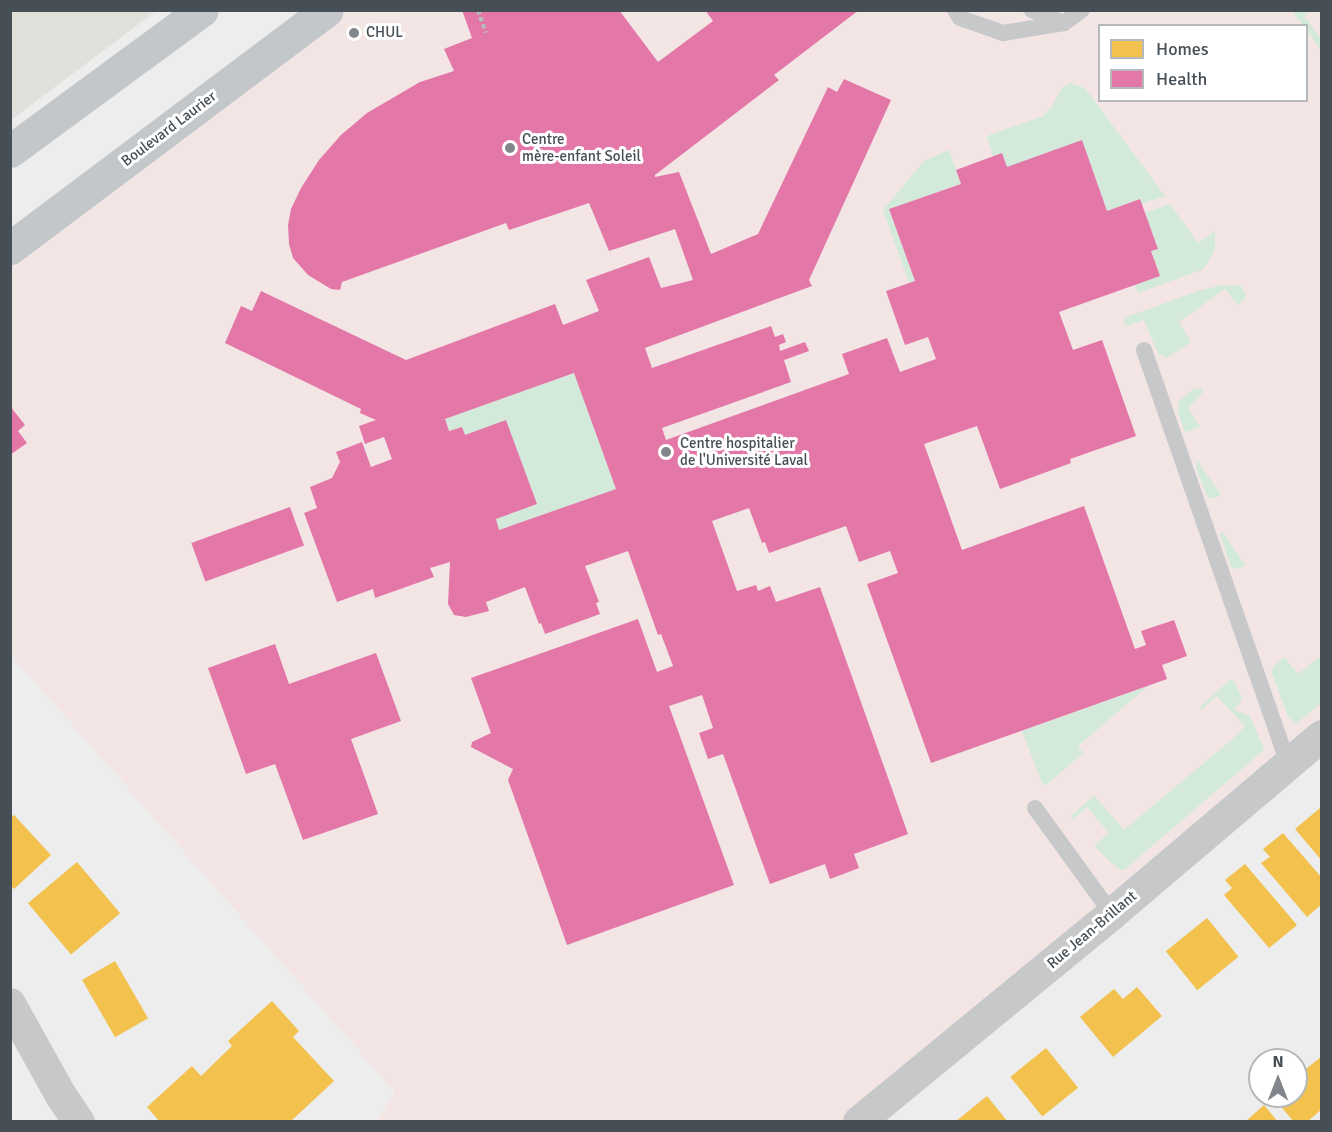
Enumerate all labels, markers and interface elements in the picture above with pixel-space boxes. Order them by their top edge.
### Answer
place label: CHUL [366,24,403,42]
legend [1098,24,1308,102]
marker: CHUL [347,26,361,40]
text: Homes [1156,38,1209,60]
text: Health [1156,68,1207,90]
street label: Boulevard Laurier [118,87,220,171]
place label: Centre mère-enfant Soleil [522,130,641,165]
marker: Centre mère-enfant Soleil [503,141,517,155]
place label: Centre hospitalier de l'Université Laval [680,434,808,469]
marker: Centre hospitalier de l'Université Laval [657,443,675,461]
street label: Rue Jean-Brillant [1044,887,1140,973]
north arrow [1248,1048,1308,1108]
text: N [1272,1052,1284,1072]

